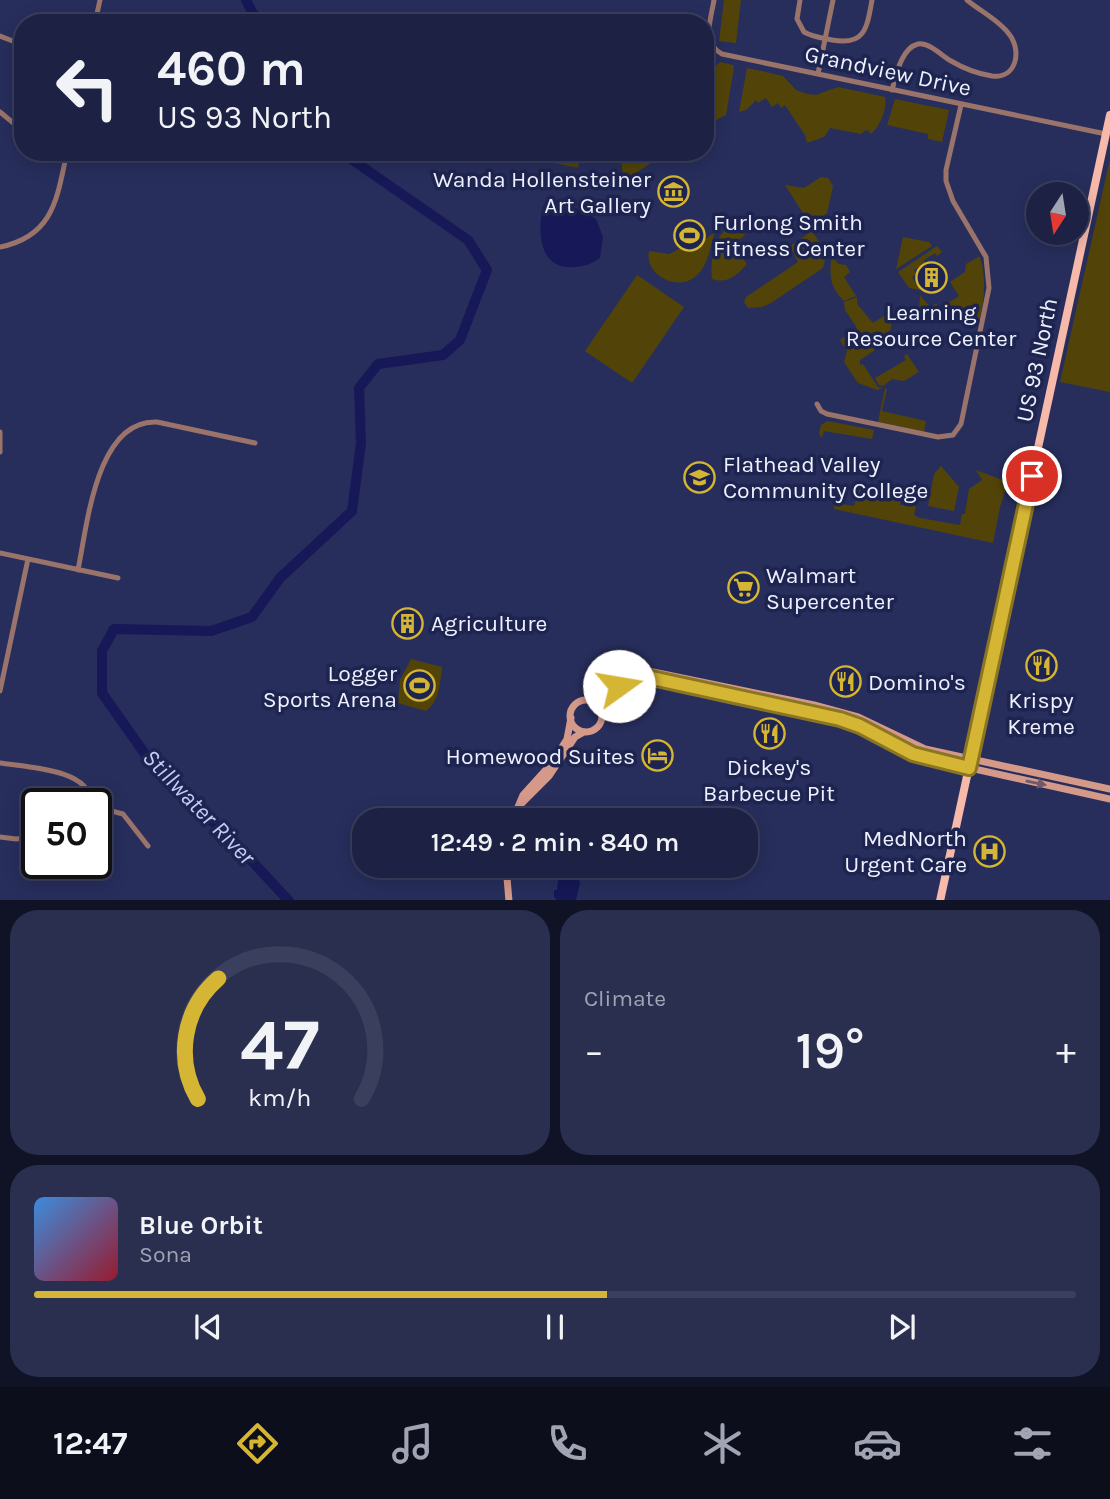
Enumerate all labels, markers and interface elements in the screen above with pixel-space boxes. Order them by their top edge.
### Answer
text: 460 m [157,40,306,97]
street label: Grandview Drive [802,40,974,102]
icon: left [42,42,133,133]
text: US 93 North [157,99,332,136]
place label: Wanda Hollensteiner Art Gallery [433,166,652,219]
museum icon: Wanda Hollensteiner Art Gallery [657,175,691,209]
north arrow [1026,182,1088,245]
map controls [1026,182,1089,245]
place label: Furlong Smith Fitness Center [713,209,865,262]
sports icon: Furlong Smith Fitness Center [673,218,707,252]
building icon: Learning Resource Center [914,261,948,295]
street label: US 93 North [1011,296,1063,424]
place label: Learning Resource Center [846,299,1017,352]
pin [1002,446,1062,506]
place label: Flathead Valley Community College [723,451,928,504]
icon: arrive [1013,457,1051,495]
school or university icon: Flathead Valley Community College [683,460,717,494]
place label: Walmart Supercenter [766,562,894,615]
supermarket icon: Walmart Supercenter [726,571,760,605]
building icon: Agriculture [391,606,425,640]
place label: Agriculture [431,610,547,637]
position arrow [582,649,656,723]
restaurant icon: Krispy Kreme [1024,649,1058,683]
place label: Logger Sports Arena [263,660,398,713]
restaurant icon: Domino's [828,665,862,699]
sports icon: Logger Sports Arena [403,669,437,703]
place label: Domino's [868,669,966,696]
place label: Krispy Kreme [1007,687,1075,740]
restaurant icon: Dickey's Barbecue Pit [752,716,786,750]
hotel icon: Homewood Suites [641,739,675,773]
water label: Stillwater River [137,743,262,871]
place label: Homewood Suites [446,743,635,770]
place label: Dickey's Barbecue Pit [703,754,835,807]
one-way arrow [1025,777,1047,788]
speed limit sign: 50 [21,788,112,879]
place label: MedNorth Urgent Care [844,825,967,878]
text: 12:49 · 2 min · 840 m [431,827,679,858]
hospital icon: MedNorth Urgent Care [973,834,1007,868]
text: Climate [584,985,666,1012]
text: 47 [240,1002,320,1087]
text: 19° [796,1020,864,1081]
text: − [584,1029,604,1074]
text: + [1056,1029,1076,1074]
text: km/h [248,1082,312,1111]
text: Blue Orbit [139,1210,263,1241]
text: Sona [139,1241,192,1268]
icon: previous [189,1308,227,1346]
icon: pause [536,1308,574,1346]
icon: next [883,1308,921,1346]
icon: directions [233,1419,282,1468]
icon: music [388,1419,437,1468]
icon: phone [543,1419,592,1468]
icon: climate [698,1419,747,1468]
icon: car [853,1419,902,1468]
icon: filters [1008,1419,1057,1468]
text: 12:47 [53,1425,127,1462]

